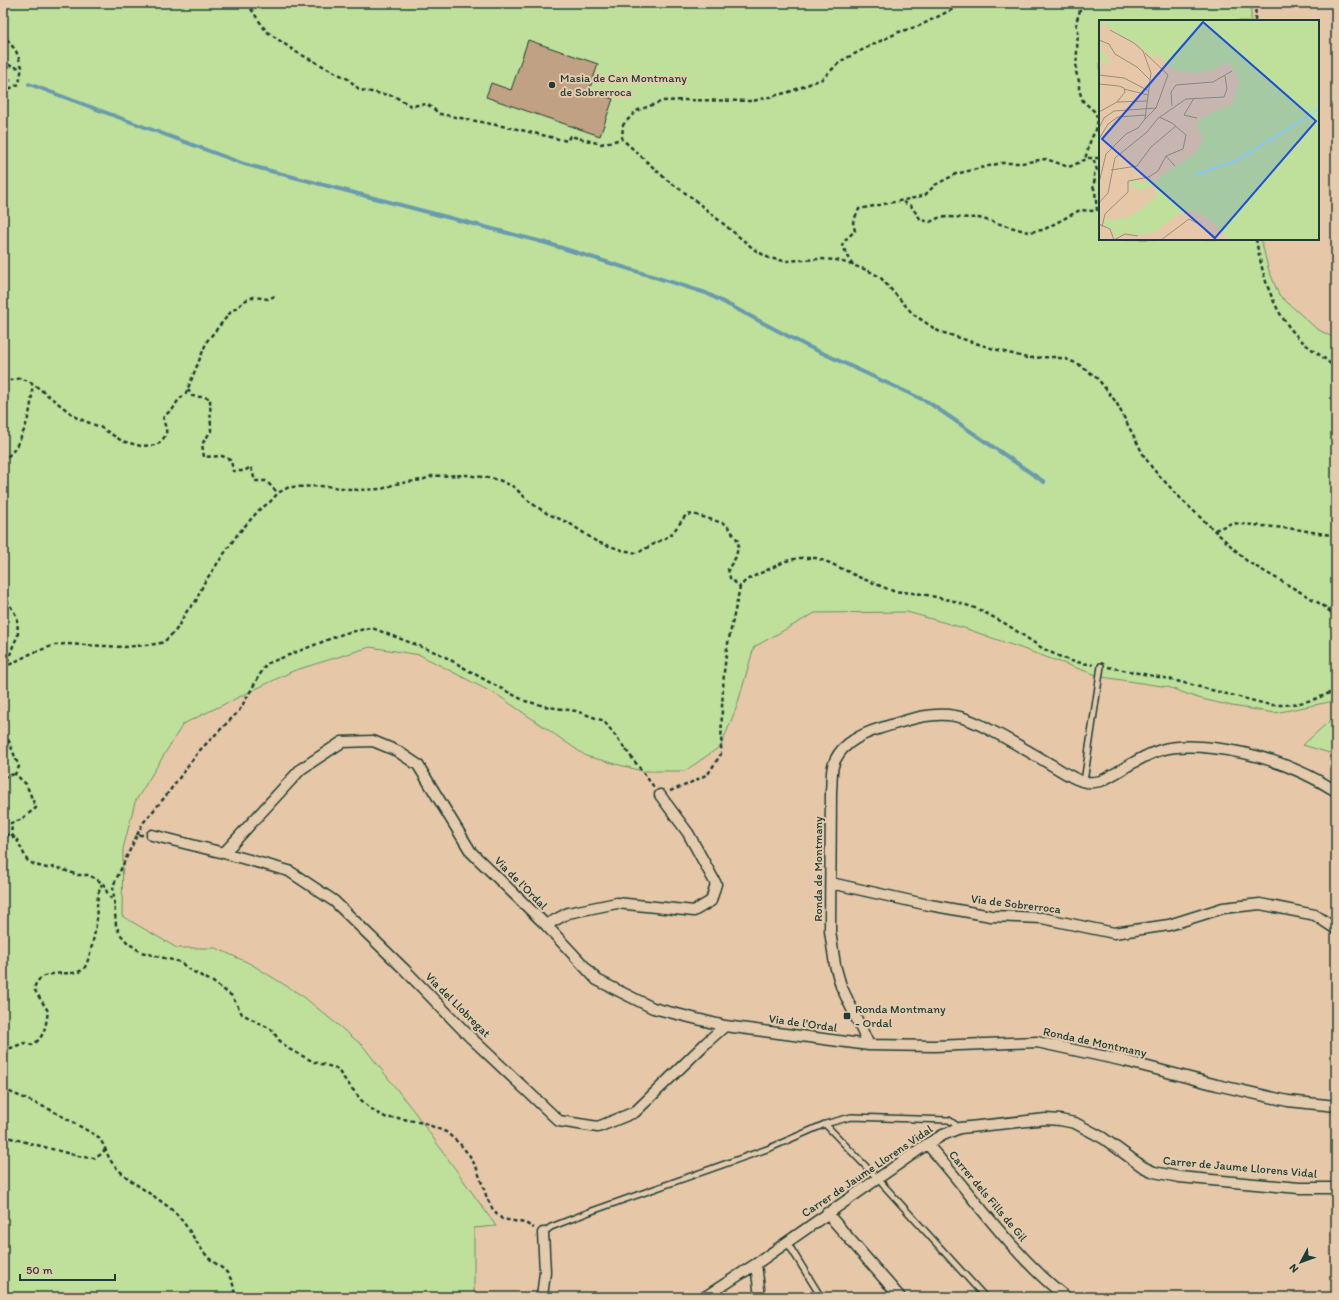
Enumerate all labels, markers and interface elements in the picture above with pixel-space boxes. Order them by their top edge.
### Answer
inset map [1099,20,1319,240]
place label: Masia de Can Montmany de Sobrerroca [560,71,687,99]
marker: Masia de Can Montmany de Sobrerroca [547,80,557,90]
street label: Ronda de Montmany [811,816,825,922]
street label: Via de l'Ordal [492,854,551,913]
street label: Via de Sobrerroca [970,892,1063,917]
street label: Via del Llobregat [423,970,494,1041]
place label: Ronda Montmany - Ordal [855,1002,946,1030]
street label: Via de l'Ordal [768,1011,839,1035]
marker: Ronda Montmany - Ordal [842,1011,852,1021]
street label: Ronda de Montmany [1042,1024,1148,1060]
street label: Carrer de Jaume Llorens Vidal [799,1122,936,1220]
street label: Carrer dels Fills de Gil [946,1148,1030,1245]
street label: Carrer de Jaume Llorens Vidal [1162,1153,1318,1181]
north arrow [1281,1242,1321,1282]
scale bar [20,1256,115,1282]
text: N [1286,1261,1301,1275]
text: 50 m [26,1263,52,1277]

